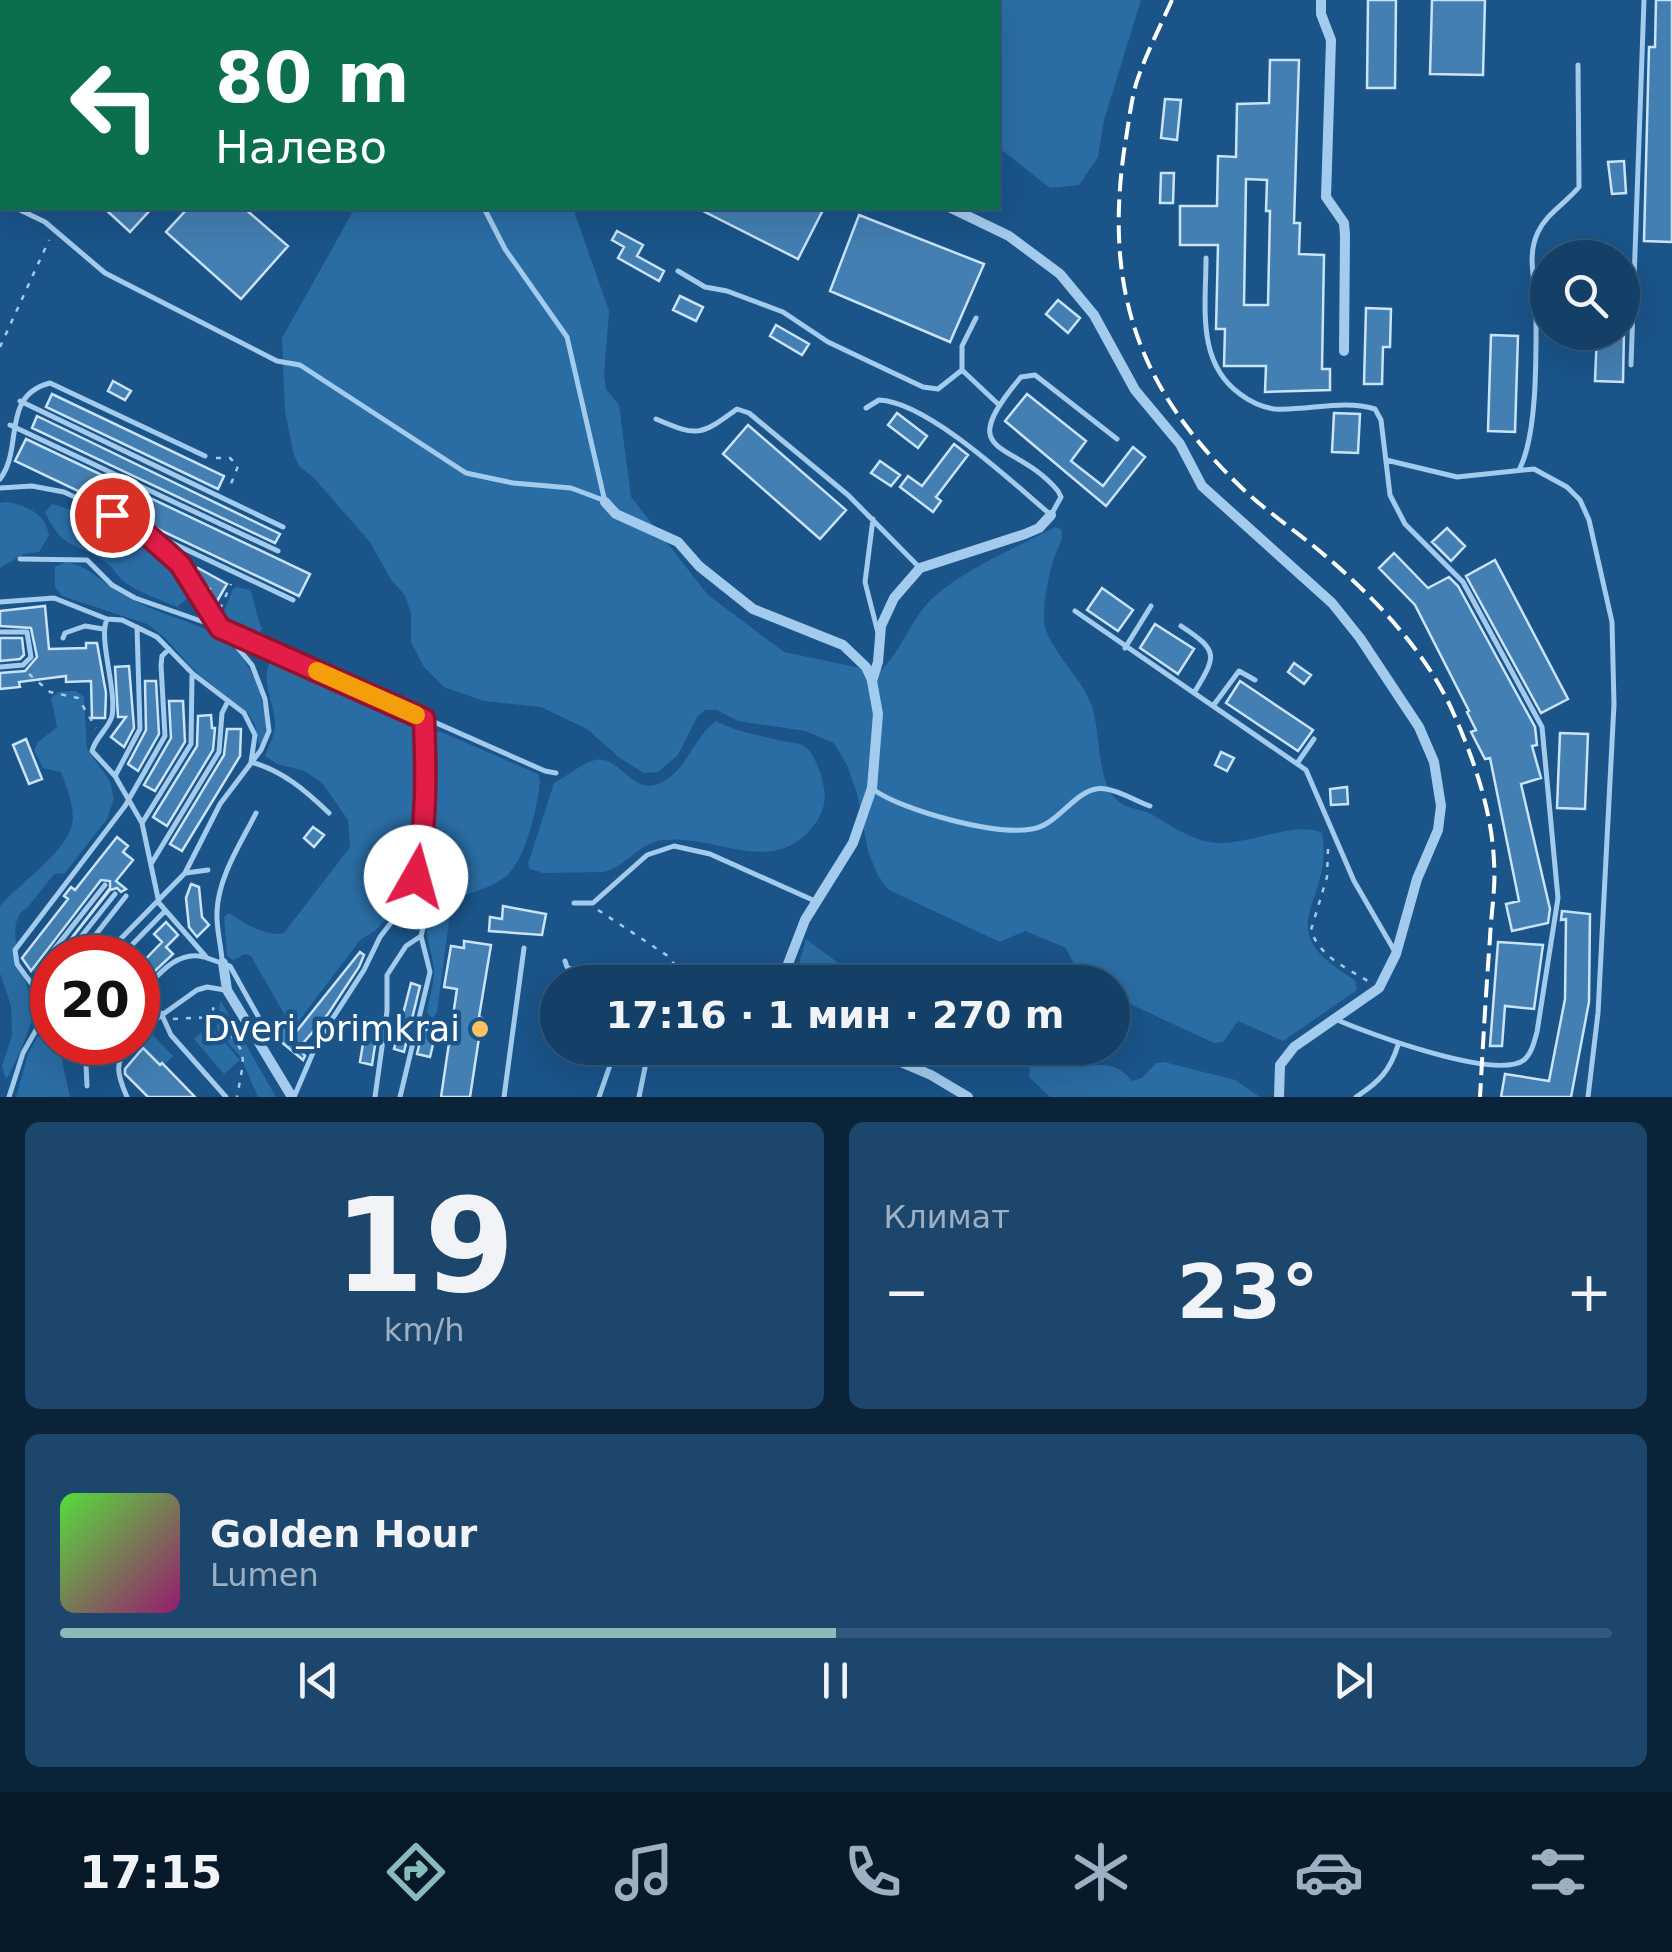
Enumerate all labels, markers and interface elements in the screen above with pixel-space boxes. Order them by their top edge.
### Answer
text: 80 m [215,37,410,119]
icon: left [50,40,180,170]
text: Налево [215,121,387,174]
map controls [1530,240,1640,350]
button: search [1530,240,1640,350]
pin [70,473,155,558]
icon: arrive [85,488,140,543]
position arrow [364,825,468,929]
speed limit sign: 20 [30,935,160,1065]
text: 17:16 · 1 мин · 270 m [606,993,1064,1037]
place label: Dveri_primkrai [203,1009,460,1049]
marker: Dveri_primkrai [469,1018,491,1040]
text: 19 [334,1170,515,1322]
text: Климат [884,1198,1010,1236]
text: 23° [1177,1248,1319,1336]
text: − [884,1260,930,1324]
text: + [1566,1260,1612,1324]
text: km/h [384,1311,465,1349]
text: Golden Hour [210,1512,477,1556]
text: Lumen [210,1556,319,1594]
icon: previous [291,1653,346,1708]
icon: pause [808,1653,863,1708]
icon: next [1326,1653,1381,1708]
icon: directions [381,1837,451,1907]
icon: music [609,1837,679,1907]
icon: phone [838,1837,908,1907]
icon: climate [1066,1837,1136,1907]
icon: car [1294,1837,1364,1907]
icon: filters [1523,1837,1593,1907]
text: 17:15 [79,1846,222,1899]

